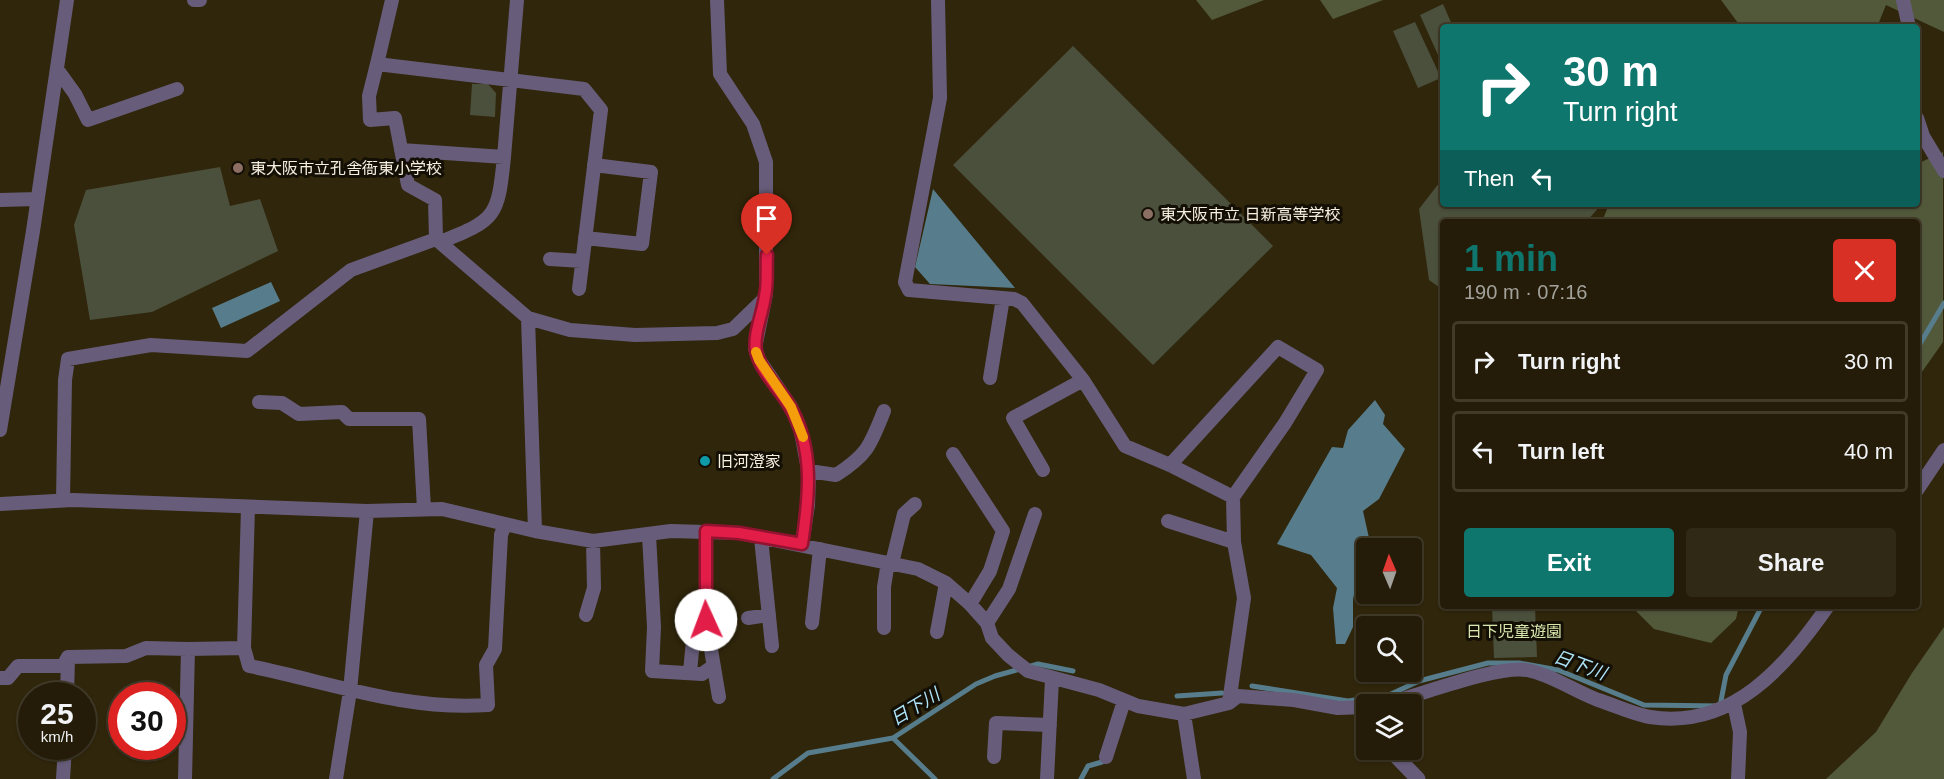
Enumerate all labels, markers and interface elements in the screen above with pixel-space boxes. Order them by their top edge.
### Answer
icon: right [1464,48,1542,126]
text: 30 m [1563,48,1659,95]
text: Turn right [1563,97,1678,127]
place label: 東大阪市立孔舎衙東小学校 [250,160,442,177]
marker: 東大阪市立孔舎衙東小学校 [231,161,245,175]
icon: left [1526,162,1559,195]
text: Then [1464,166,1514,191]
pin [741,193,792,255]
icon: arrive [750,202,783,235]
place label: 東大阪市立 日新高等学校 [1160,206,1340,223]
marker: 東大阪市立 日新高等学校 [1141,207,1155,221]
text: 1 min [1464,238,1558,279]
button: close [1833,239,1896,302]
text: 190 m · 07:16 [1464,281,1587,303]
icon: right [1467,345,1500,378]
text: Turn right [1518,349,1620,374]
text: 30 m [1844,349,1893,374]
icon: left [1467,435,1500,468]
text: Turn left [1518,439,1604,464]
text: 40 m [1844,439,1893,464]
place label: 旧河澄家 [717,453,781,470]
marker: 旧河澄家 [698,454,712,468]
button: Exit [1464,528,1674,597]
button: Share [1686,528,1896,597]
north arrow [1356,538,1422,604]
map controls [1356,538,1422,760]
position arrow [674,588,738,652]
button: search [1356,616,1422,682]
park label: 日下児童遊園 [1466,623,1562,640]
water label: 日下川 [1551,646,1611,684]
speed limit sign: 30 [108,682,186,760]
water label: 日下川 [887,683,945,729]
button: layers [1356,694,1422,760]
text: 25 [40,697,74,730]
text: km/h [41,728,73,745]

